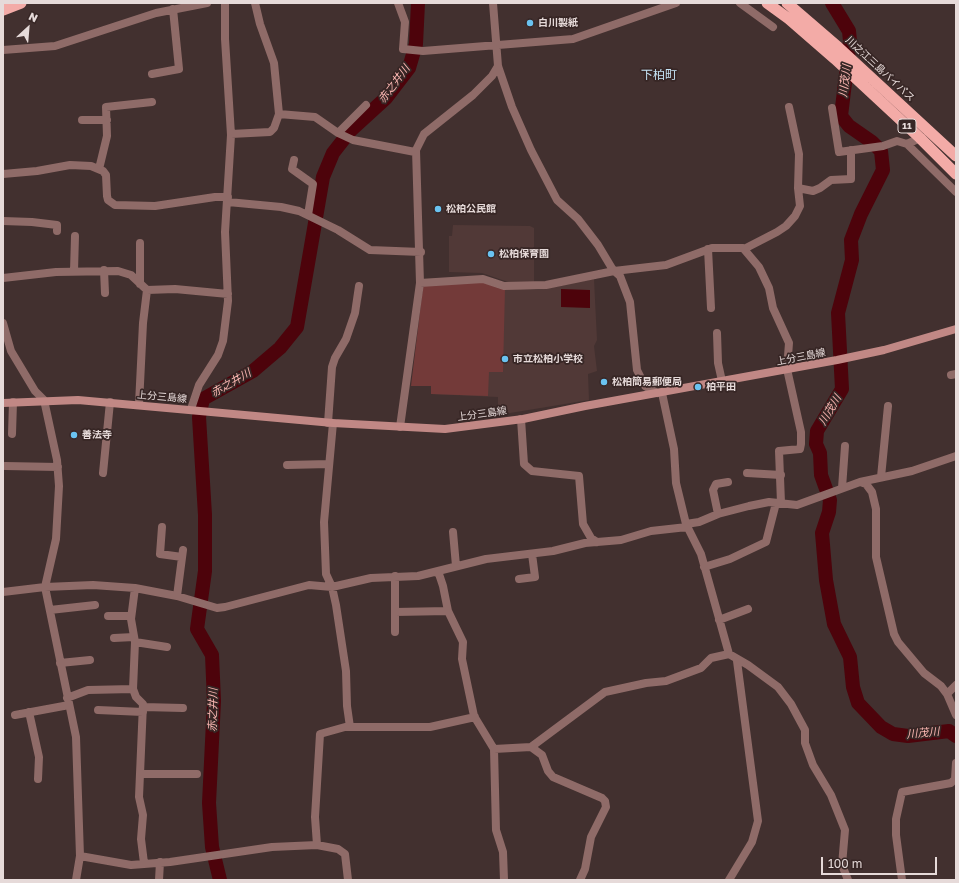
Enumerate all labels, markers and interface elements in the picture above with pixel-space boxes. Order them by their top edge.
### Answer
north arrow [8,8,48,48]
text: N [27,9,40,24]
place label: 白川製紙 [538,17,578,29]
marker: 白川製紙 [525,18,535,28]
street label: 川之江三島バイパス [843,34,917,104]
water label: 赤之井川 [375,62,413,106]
water label: 川茂川 [836,64,854,98]
district label: 下柏町 [641,68,677,82]
road number: 11 [898,119,916,133]
place label: 松柏公民館 [446,203,496,215]
marker: 松柏公民館 [433,204,443,214]
place label: 松柏保育園 [499,248,549,260]
marker: 松柏保育園 [486,249,496,259]
street label: 上分三島線 [775,346,827,368]
place label: 市立松柏小学校 [513,353,583,365]
marker: 市立松柏小学校 [500,354,510,364]
water label: 赤之井川 [209,366,253,400]
place label: 松柏簡易郵便局 [612,376,682,388]
marker: 松柏簡易郵便局 [599,377,609,387]
place label: 柏平田 [706,381,736,393]
marker: 柏平田 [693,382,703,392]
street label: 上分三島線 [137,389,187,405]
water label: 川茂川 [816,392,844,428]
street label: 上分三島線 [456,405,508,423]
place label: 善法寺 [82,429,112,441]
marker: 善法寺 [69,430,79,440]
water label: 赤之井川 [206,688,220,732]
water label: 川茂川 [906,725,940,741]
scale bar [823,849,939,875]
text: 100 m [828,856,862,871]

